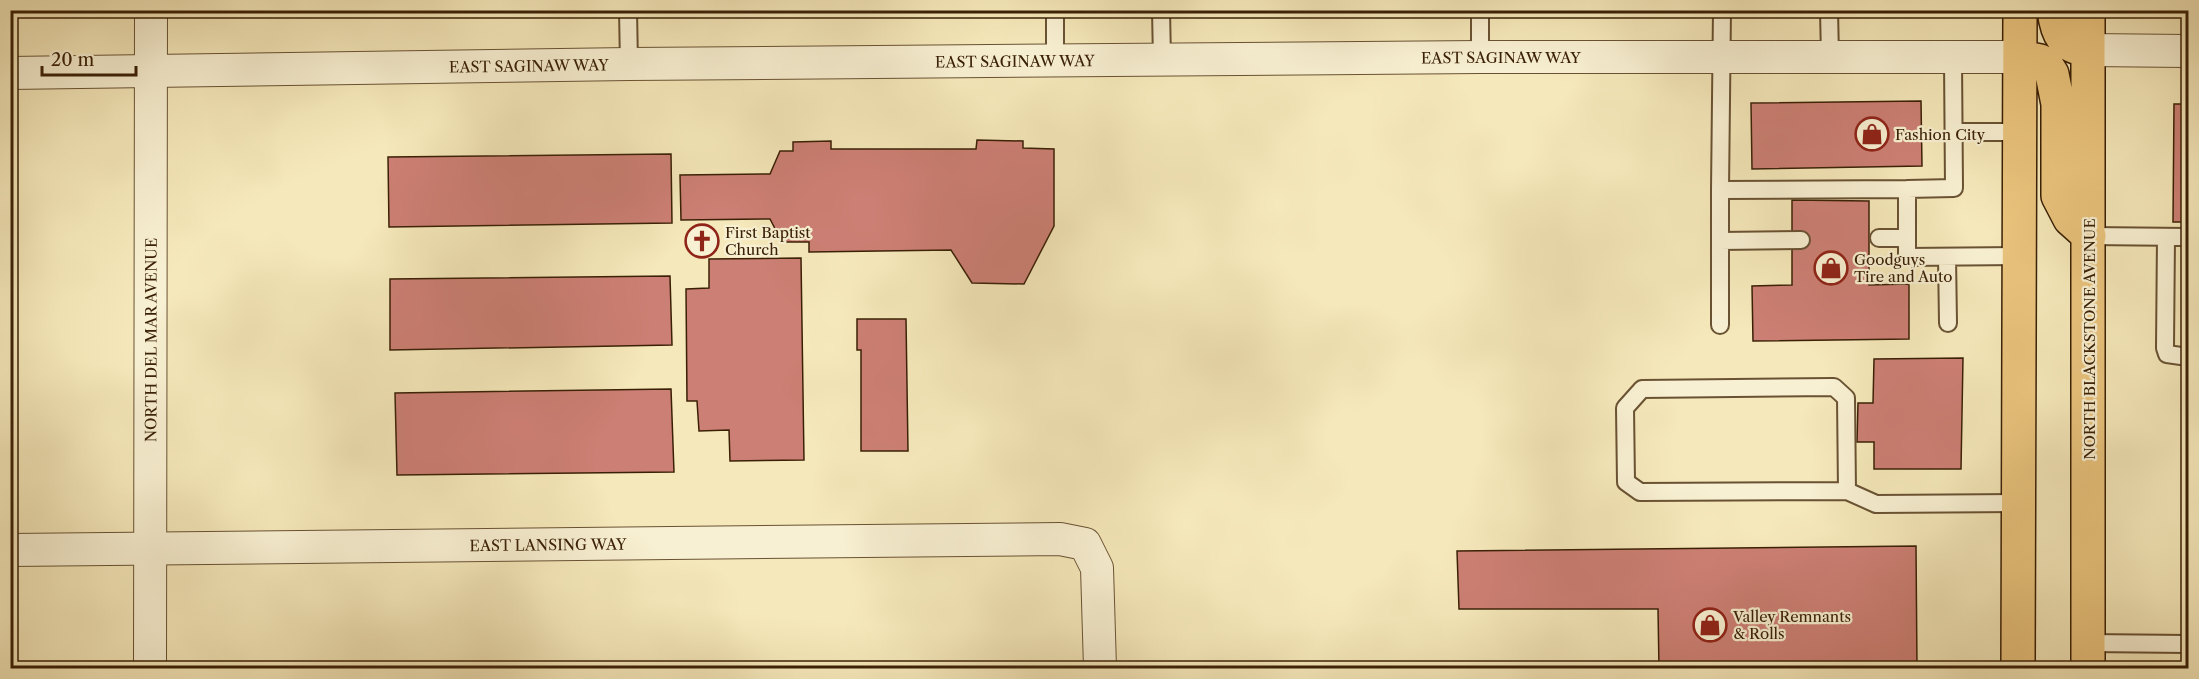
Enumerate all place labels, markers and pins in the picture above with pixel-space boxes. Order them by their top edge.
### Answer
shop icon: Fashion City [1854,116,1890,152]
place label: Fashion City [1895,125,1986,144]
church icon: First Baptist Church [684,223,720,259]
place label: First Baptist Church [725,223,811,259]
shop icon: Goodguys Tire and Auto [1813,250,1849,286]
place label: Goodguys Tire and Auto [1854,250,1953,286]
shop icon: Valley Remnants & Rolls [1692,607,1728,643]
place label: Valley Remnants & Rolls [1732,607,1851,643]

